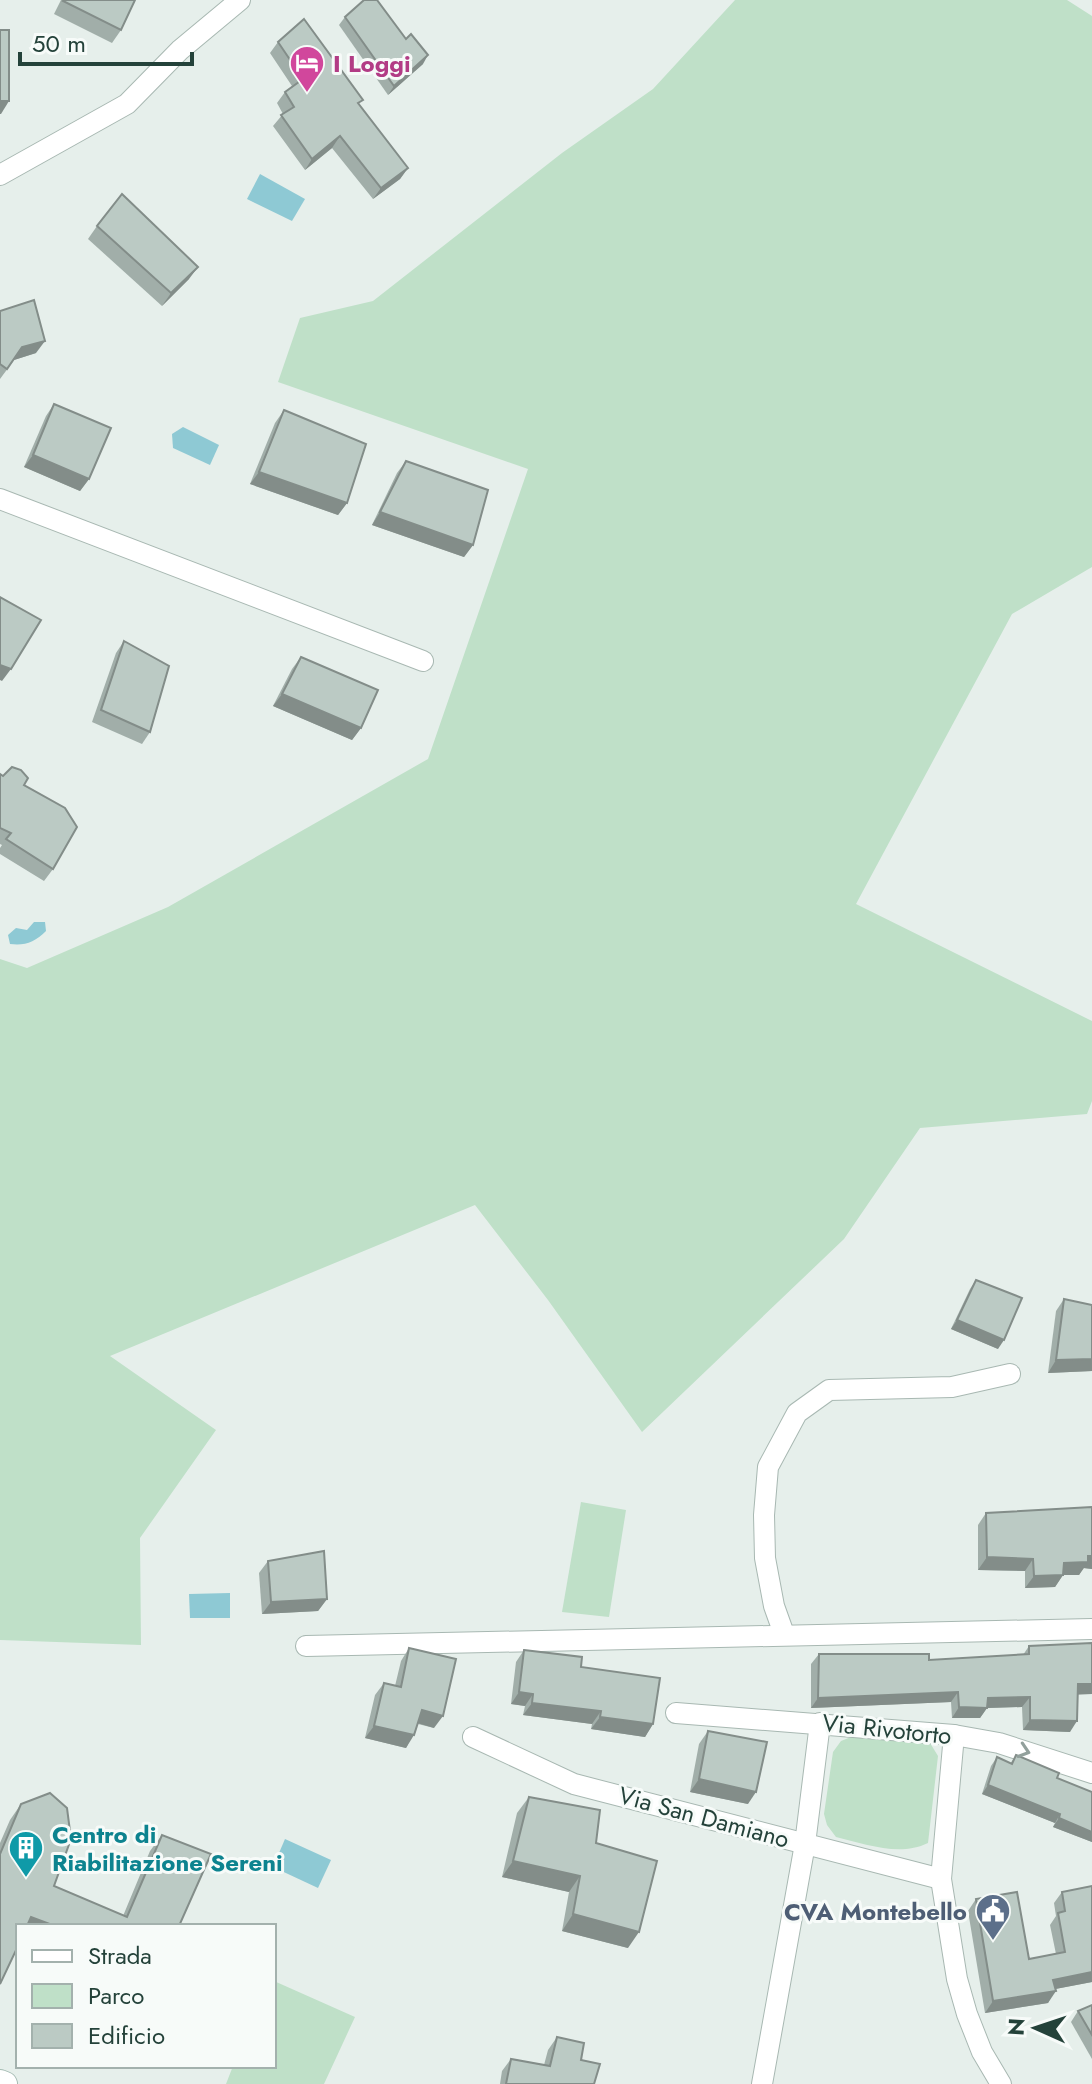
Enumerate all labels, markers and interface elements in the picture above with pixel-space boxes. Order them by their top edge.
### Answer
scale bar [20,16,192,66]
text: 50 m [32,26,86,61]
hotel icon: I Loggi [288,44,326,94]
place label: I Loggi [333,46,411,81]
street label: Via Rivotorto [821,1705,953,1753]
one-way arrow [1016,1741,1030,1757]
street label: Via San Damiano [615,1777,793,1857]
place label: Centro di Riabilitazione Sereni [52,1817,283,1880]
building icon: Centro di Riabilitazione Sereni [7,1829,45,1879]
public building icon: CVA Montebello [974,1892,1012,1942]
place label: CVA Montebello [784,1894,967,1929]
legend [16,1924,276,2068]
text: Strada [88,1938,152,1973]
text: Parco [88,1978,144,2013]
north arrow [996,1988,1076,2068]
text: N [1000,2017,1032,2037]
text: Edificio [88,2018,165,2053]

